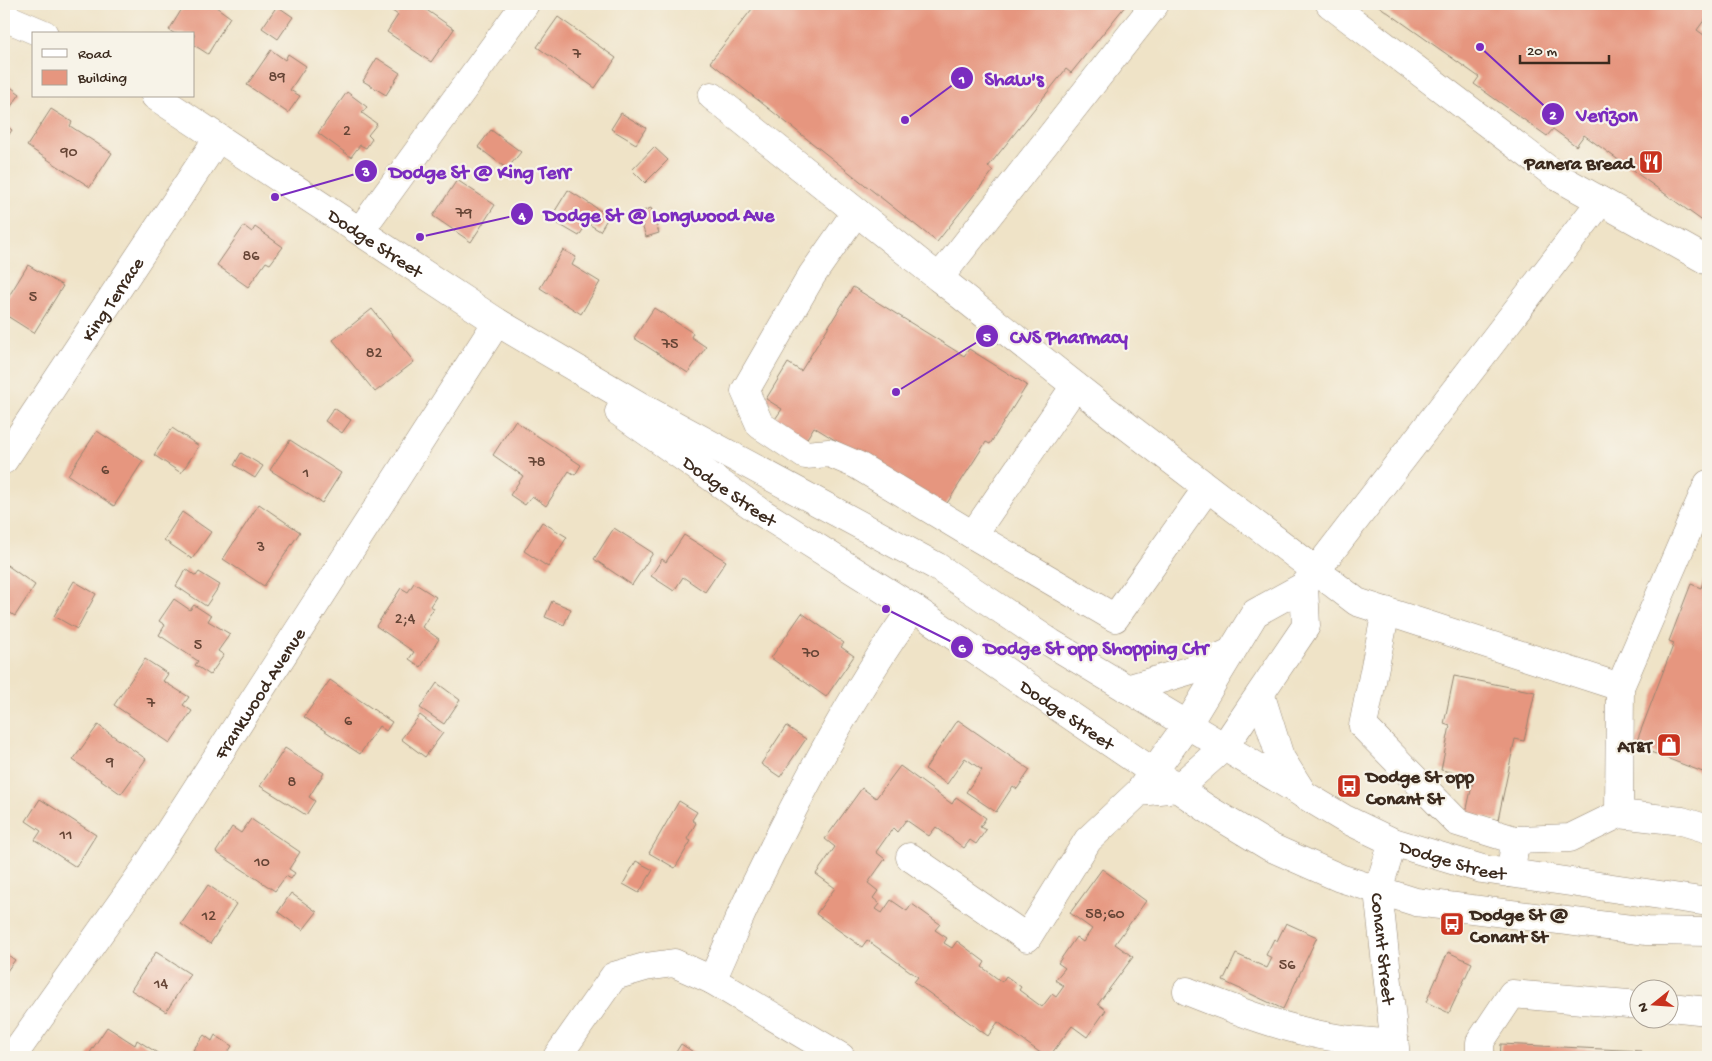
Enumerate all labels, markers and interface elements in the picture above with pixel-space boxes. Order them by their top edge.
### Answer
legend [32,32,195,98]
scale bar [1520,32,1608,64]
text: 20 m [1527,43,1557,61]
text: Road [78,46,112,64]
house number: 7 [572,46,582,65]
callout: Shaw's [949,60,1053,95]
house number: 89 [269,69,285,88]
text: Building [77,70,127,88]
text: Shaw's [984,70,1045,93]
text: 1 [958,71,965,89]
callout: Verizon [1541,97,1647,132]
text: Verizon [1575,106,1638,129]
text: 2 [1549,107,1557,125]
house number: 2 [343,123,351,142]
house number: 90 [59,144,78,163]
restaurant icon: Panera Bread [1638,149,1664,175]
callout: Dodge St @ King Terr [354,153,580,188]
place label: Panera Bread [1523,154,1636,177]
text: Dodge St @ King Terr [387,163,573,186]
text: 3 [361,164,370,182]
callout: Dodge St @ Longwood Ave [509,197,785,232]
street label: Dodge Street [321,204,428,286]
house number: 79 [455,205,472,224]
text: Dodge St @ Longwood Ave [542,206,775,229]
text: 4 [517,208,526,226]
house number: 86 [243,248,260,267]
street label: King Terrace [78,254,151,347]
house number: 5 [29,289,37,308]
callout: CVS Pharmacy [975,318,1138,353]
text: CVS Pharmacy [1009,328,1128,351]
text: 5 [983,329,991,347]
house number: 75 [661,336,678,355]
house number: 82 [366,345,382,364]
street label: Dodge Street [675,451,781,535]
house number: 78 [527,454,546,473]
house number: 6 [101,462,110,481]
house number: 1 [302,465,309,484]
house number: 3 [256,539,265,558]
house number: 2;4 [395,611,416,630]
street label: Frankwood Avenue [210,624,312,765]
callout: Dodge St opp Shopping Ctr [949,629,1219,664]
house number: 5 [194,637,202,656]
text: Dodge St opp Shopping Ctr [982,639,1210,662]
text: 6 [958,640,966,658]
house number: 70 [801,645,820,664]
street label: Dodge Street [1013,675,1119,758]
house number: 7 [146,695,156,714]
house number: 6 [344,713,353,732]
shop icon: AT&T [1656,732,1682,758]
place label: AT&T [1616,737,1654,760]
house number: 9 [105,754,114,773]
place label: Dodge St opp Conant St [1364,767,1475,812]
bus stop icon: Dodge St opp Conant St [1336,773,1362,799]
house number: 8 [288,774,297,793]
house number: 11 [59,827,72,846]
street label: Dodge Street [1394,836,1509,888]
house number: 10 [253,854,270,873]
street label: Conant Street [1363,892,1398,1008]
place label: Dodge St @ Conant St [1468,905,1569,950]
house number: 58;60 [1085,906,1125,925]
house number: 12 [201,908,216,927]
bus stop icon: Dodge St @ Conant St [1439,911,1465,937]
house number: 56 [1279,957,1296,976]
house number: 14 [153,976,168,995]
north arrow [1630,978,1680,1028]
text: N [1634,1000,1653,1014]

